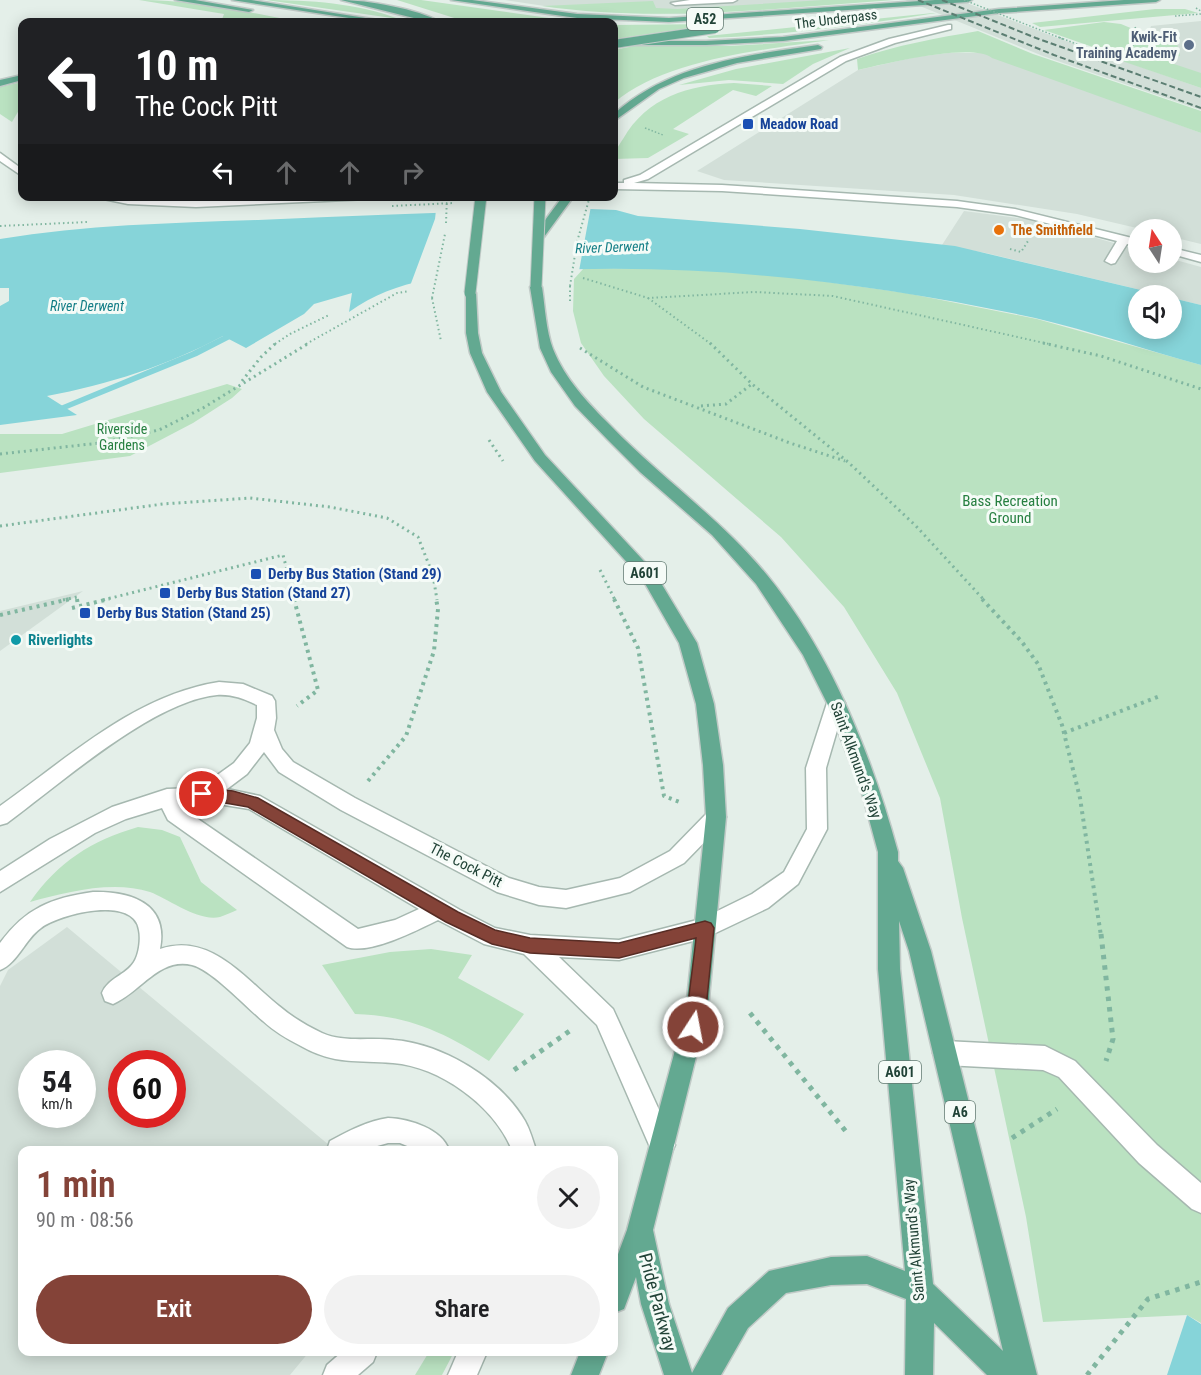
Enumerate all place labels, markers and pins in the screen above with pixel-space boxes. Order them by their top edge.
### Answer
place label: Kwik-Fit Training Academy [1076,29,1178,61]
marker: Kwik-Fit Training Academy [1182,38,1196,52]
place label: Meadow Road [760,116,838,132]
marker: Meadow Road [741,117,755,131]
place label: The Smithfield [1011,222,1093,238]
marker: The Smithfield [992,223,1006,237]
place label: Derby Bus Station (Stand 29) [268,565,442,583]
marker: Derby Bus Station (Stand 29) [249,567,263,581]
place label: Derby Bus Station (Stand 27) [177,584,351,602]
marker: Derby Bus Station (Stand 27) [158,586,172,600]
place label: Derby Bus Station (Stand 25) [97,604,271,622]
marker: Derby Bus Station (Stand 25) [78,606,92,620]
place label: Riverlights [28,631,93,649]
marker: Riverlights [9,633,23,647]
pin [176,768,227,819]

